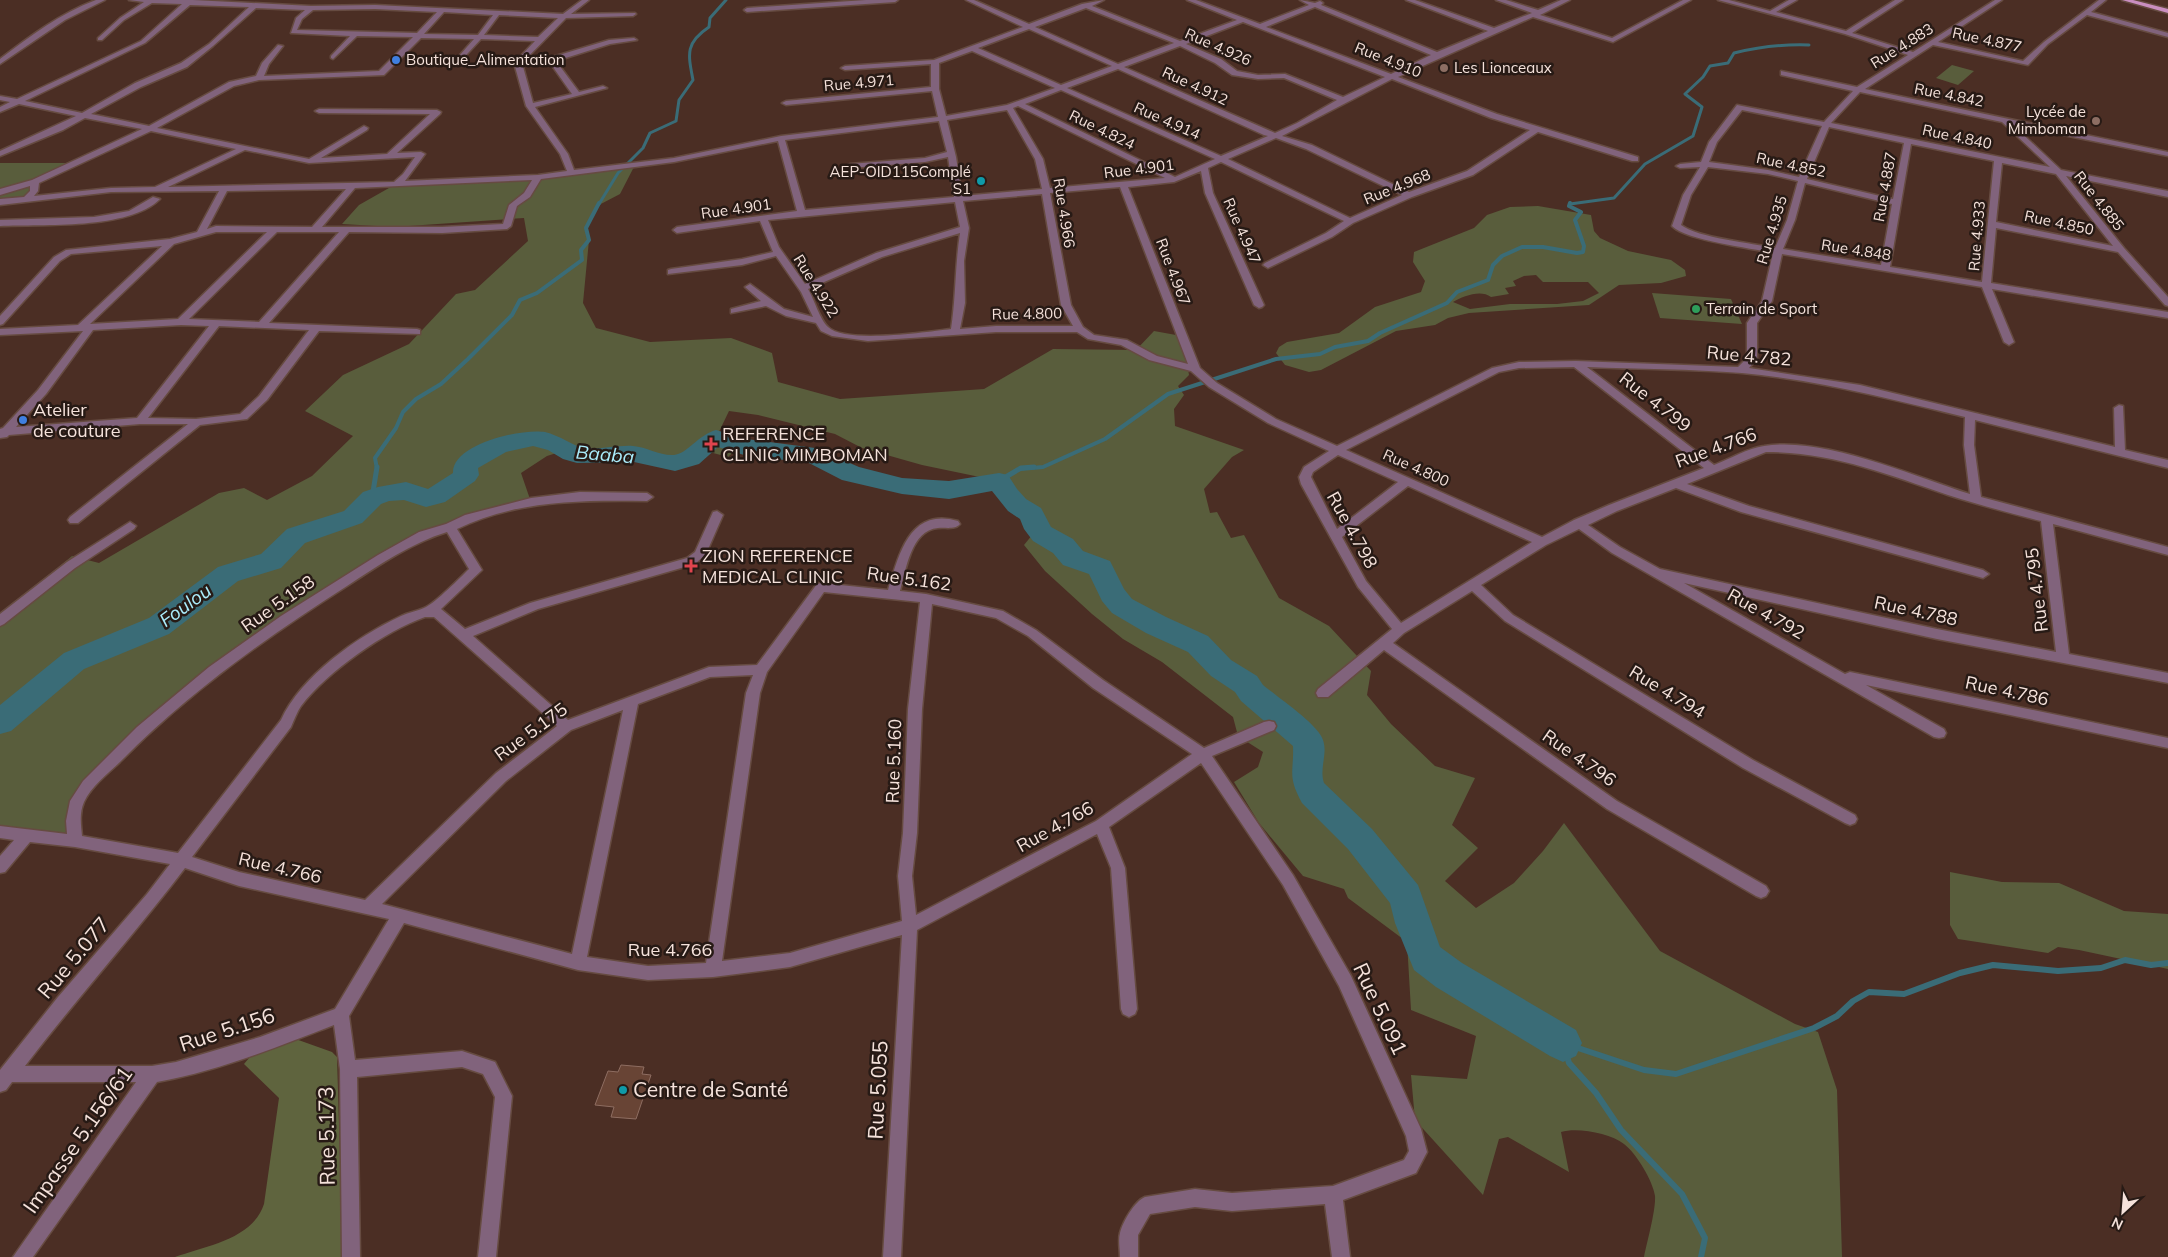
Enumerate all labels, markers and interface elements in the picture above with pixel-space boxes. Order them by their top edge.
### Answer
street label: Rue 4.883 [1867,19,1937,72]
street label: Rue 4.877 [1951,23,2024,56]
street label: Rue 4.926 [1182,24,1254,70]
street label: Rue 4.910 [1352,38,1424,82]
place label: Boutique_Alimentation [406,50,565,69]
marker: Boutique_Alimentation [390,54,402,66]
place label: Les Lionceaux [1454,58,1552,77]
street label: Rue 4.912 [1159,62,1231,109]
marker: Les Lionceaux [1438,62,1450,74]
street label: Rue 4.971 [823,70,895,95]
street label: Rue 4.842 [1913,78,1986,111]
street label: Rue 4.914 [1131,98,1203,144]
place label: Lycée de Mimboman [2008,102,2086,138]
street label: Rue 4.824 [1066,106,1138,154]
marker: Lycée de Mimboman [2090,115,2102,127]
street label: Rue 4.840 [1921,120,1994,153]
street label: Rue 4.852 [1755,148,1828,181]
street label: Rue 4.887 [1869,151,1900,223]
street label: Rue 4.901 [1103,155,1175,182]
place label: AEP-OID115Complé S1 [830,162,971,198]
street label: Rue 4.968 [1361,165,1433,209]
street label: Rue 4.885 [2070,167,2129,234]
marker: AEP-OID115Complé S1 [975,175,987,187]
street label: Rue 4.966 [1050,177,1079,249]
street label: Rue 4.935 [1752,193,1791,266]
street label: Rue 4.901 [700,194,772,223]
street label: Rue 4.947 [1219,195,1265,267]
street label: Rue 4.933 [1964,200,1989,272]
street label: Rue 4.850 [2023,206,2096,239]
street label: Rue 4.967 [1152,235,1195,308]
street label: Rue 4.848 [1820,235,1892,264]
street label: Rue 4.922 [790,251,843,321]
place label: Terrain de Sport [1706,299,1817,318]
street label: Rue 4.800 [992,303,1062,324]
marker: Terrain de Sport [1690,303,1702,315]
street label: Rue 4.782 [1706,340,1792,371]
street label: Rue 4.799 [1615,366,1696,437]
place label: Atelier de couture [33,398,121,442]
marker: Atelier de couture [17,414,29,426]
place label: REFERENCE CLINIC MIMBOMAN [722,422,888,466]
street label: Rue 4.766 [1672,422,1760,473]
marker: REFERENCE CLINIC MIMBOMAN [704,437,718,451]
water label: Baaba [575,439,635,469]
street label: Rue 4.800 [1380,445,1452,491]
street label: Rue 4.798 [1322,487,1383,572]
place label: ZION REFERENCE MEDICAL CLINIC [702,544,853,588]
street label: Rue 4.795 [2020,546,2053,633]
marker: ZION REFERENCE MEDICAL CLINIC [684,559,698,573]
street label: Rue 5.162 [866,561,953,596]
street label: Rue 5.158 [236,570,319,637]
water label: Foulou [154,578,216,632]
street label: Rue 4.792 [1724,583,1809,644]
street label: Rue 4.788 [1872,590,1960,631]
street label: Rue 4.794 [1625,660,1710,723]
street label: Rue 4.786 [1963,670,2051,711]
street label: Rue 5.175 [490,697,572,766]
street label: Rue 5.160 [881,718,906,804]
street label: Rue 4.796 [1538,724,1621,791]
street label: Rue 4.766 [1012,796,1097,857]
street label: Rue 4.766 [236,847,324,888]
street label: Rue 5.077 [32,911,115,1004]
street label: Rue 4.766 [628,938,712,961]
street label: Rue 5.091 [1348,958,1414,1059]
street label: Rue 5.156 [176,1001,278,1057]
street label: Rue 5.055 [861,1040,893,1140]
street label: Impasse 5.156/61 [17,1061,138,1218]
place label: Centre de Santé [633,1076,788,1102]
marker: Centre de Santé [617,1084,629,1096]
street label: Rue 5.173 [312,1086,340,1186]
north arrow [2098,1187,2148,1237]
text: N [2109,1213,2126,1234]

